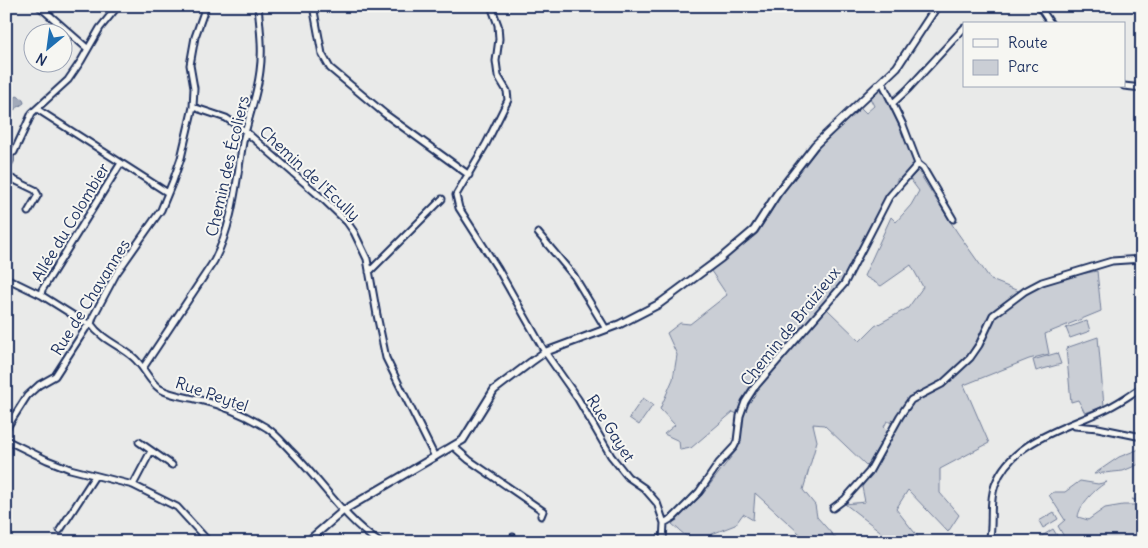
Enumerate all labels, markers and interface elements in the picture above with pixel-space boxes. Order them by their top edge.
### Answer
north arrow [22,22,72,72]
legend [963,22,1126,88]
text: Route [1008,33,1048,52]
text: N [33,49,50,70]
text: Parc [1008,57,1039,76]
street label: Chemin des Écoliers [201,94,253,238]
street label: Chemin de l'Ecully [256,121,364,225]
street label: Allée du Colombier [27,159,113,285]
street label: Rue de Chavannes [46,235,134,359]
street label: Chemin de Braizieux [736,262,844,390]
street label: Rue Peytel [173,372,251,416]
street label: Rue Gayet [583,391,640,466]

